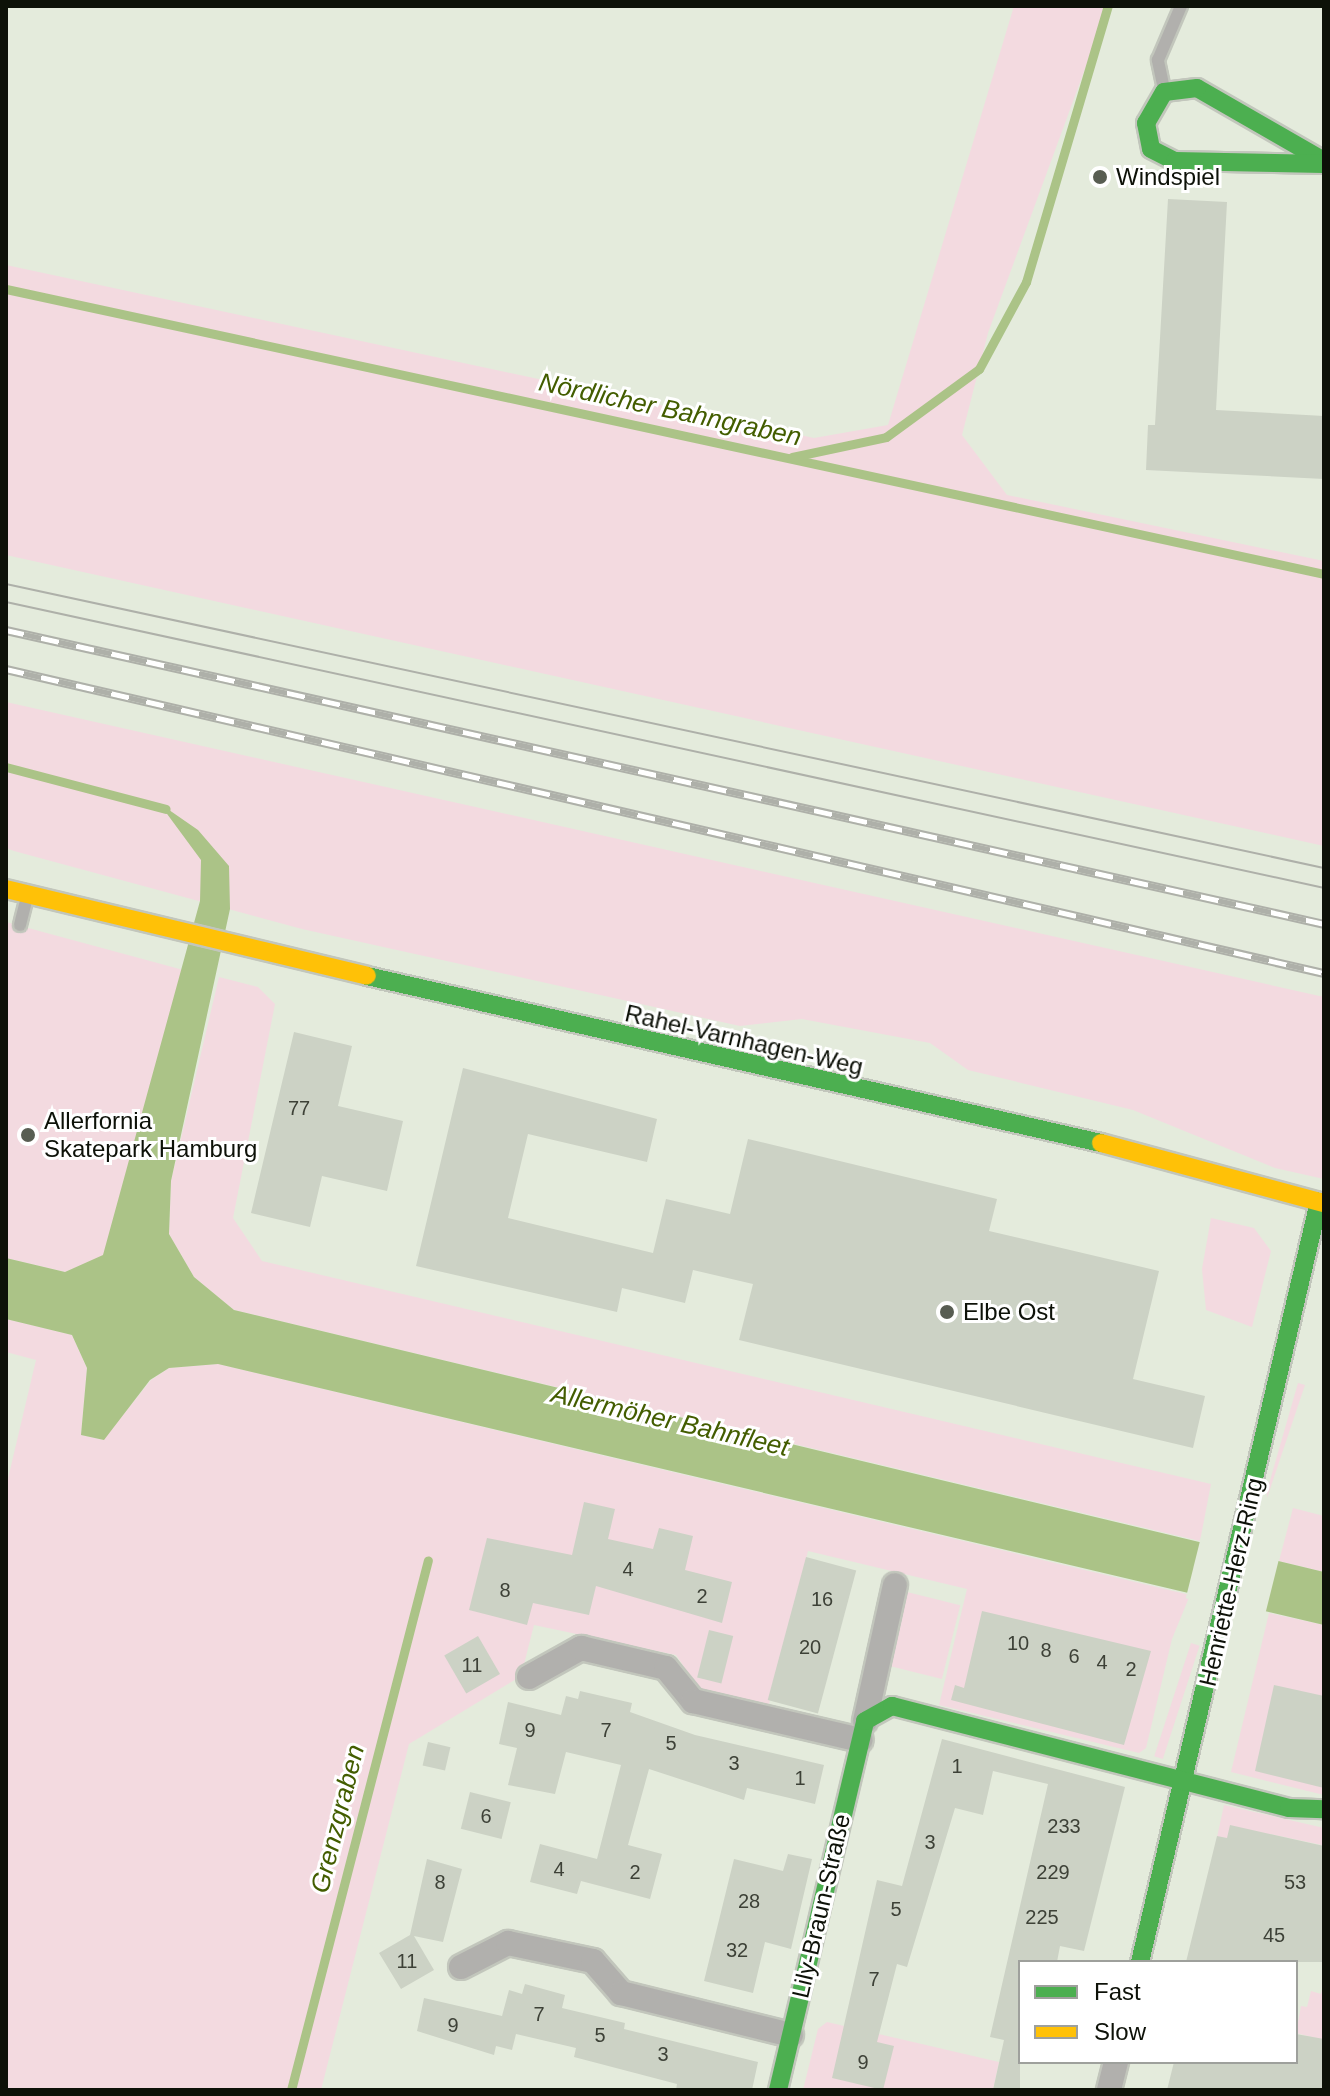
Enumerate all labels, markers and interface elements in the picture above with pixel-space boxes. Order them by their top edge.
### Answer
place label: Windspiel [1116,163,1220,191]
marker: Windspiel [1091,168,1109,186]
water label: Nördlicher Bahngraben [536,367,804,453]
street label: Rahel-Varnhagen-Weg [622,999,866,1081]
house number: 77 [288,1096,310,1120]
place label: Allerfornia Skatepark Hamburg [44,1107,257,1163]
marker: Allerfornia Skatepark Hamburg [19,1126,37,1144]
place label: Elbe Ost [963,1298,1055,1326]
marker: Elbe Ost [938,1303,956,1321]
water label: Allermöher Bahnfleet [548,1378,792,1464]
street label: Henriette-Herz-Ring [1193,1475,1269,1689]
house number: 4 [622,1557,634,1581]
house number: 8 [499,1578,511,1602]
house number: 2 [696,1584,708,1608]
house number: 16 [811,1587,833,1611]
house number: 10 [1007,1631,1029,1655]
house number: 20 [799,1635,821,1659]
house number: 8 [1040,1638,1052,1662]
house number: 6 [1068,1644,1080,1668]
house number: 4 [1096,1650,1108,1674]
house number: 11 [462,1653,482,1677]
house number: 2 [1125,1657,1137,1681]
house number: 9 [524,1718,536,1742]
house number: 7 [600,1718,612,1742]
house number: 5 [665,1731,677,1755]
water label: Grenzgraben [305,1742,371,1896]
house number: 3 [728,1751,740,1775]
house number: 1 [951,1754,963,1778]
house number: 1 [794,1766,806,1790]
house number: 6 [480,1804,492,1828]
street label: Lily-Braun-Straße [786,1811,856,2001]
house number: 233 [1047,1814,1081,1838]
house number: 3 [924,1830,936,1854]
house number: 4 [553,1857,565,1881]
house number: 2 [629,1860,641,1884]
house number: 229 [1036,1860,1070,1884]
house number: 8 [434,1870,446,1894]
house number: 53 [1284,1870,1306,1894]
house number: 28 [738,1889,760,1913]
house number: 5 [890,1897,902,1921]
house number: 225 [1025,1905,1059,1929]
house number: 45 [1263,1923,1285,1947]
house number: 32 [726,1938,748,1962]
house number: 11 [397,1949,417,1973]
legend [1018,1960,1298,2064]
house number: 7 [868,1967,880,1991]
text: Fast [1094,1978,1141,2005]
house number: 7 [533,2002,545,2026]
house number: 9 [447,2013,459,2037]
text: Slow [1094,2018,1146,2045]
house number: 5 [594,2023,606,2047]
house number: 3 [657,2042,669,2066]
house number: 9 [857,2050,869,2074]

